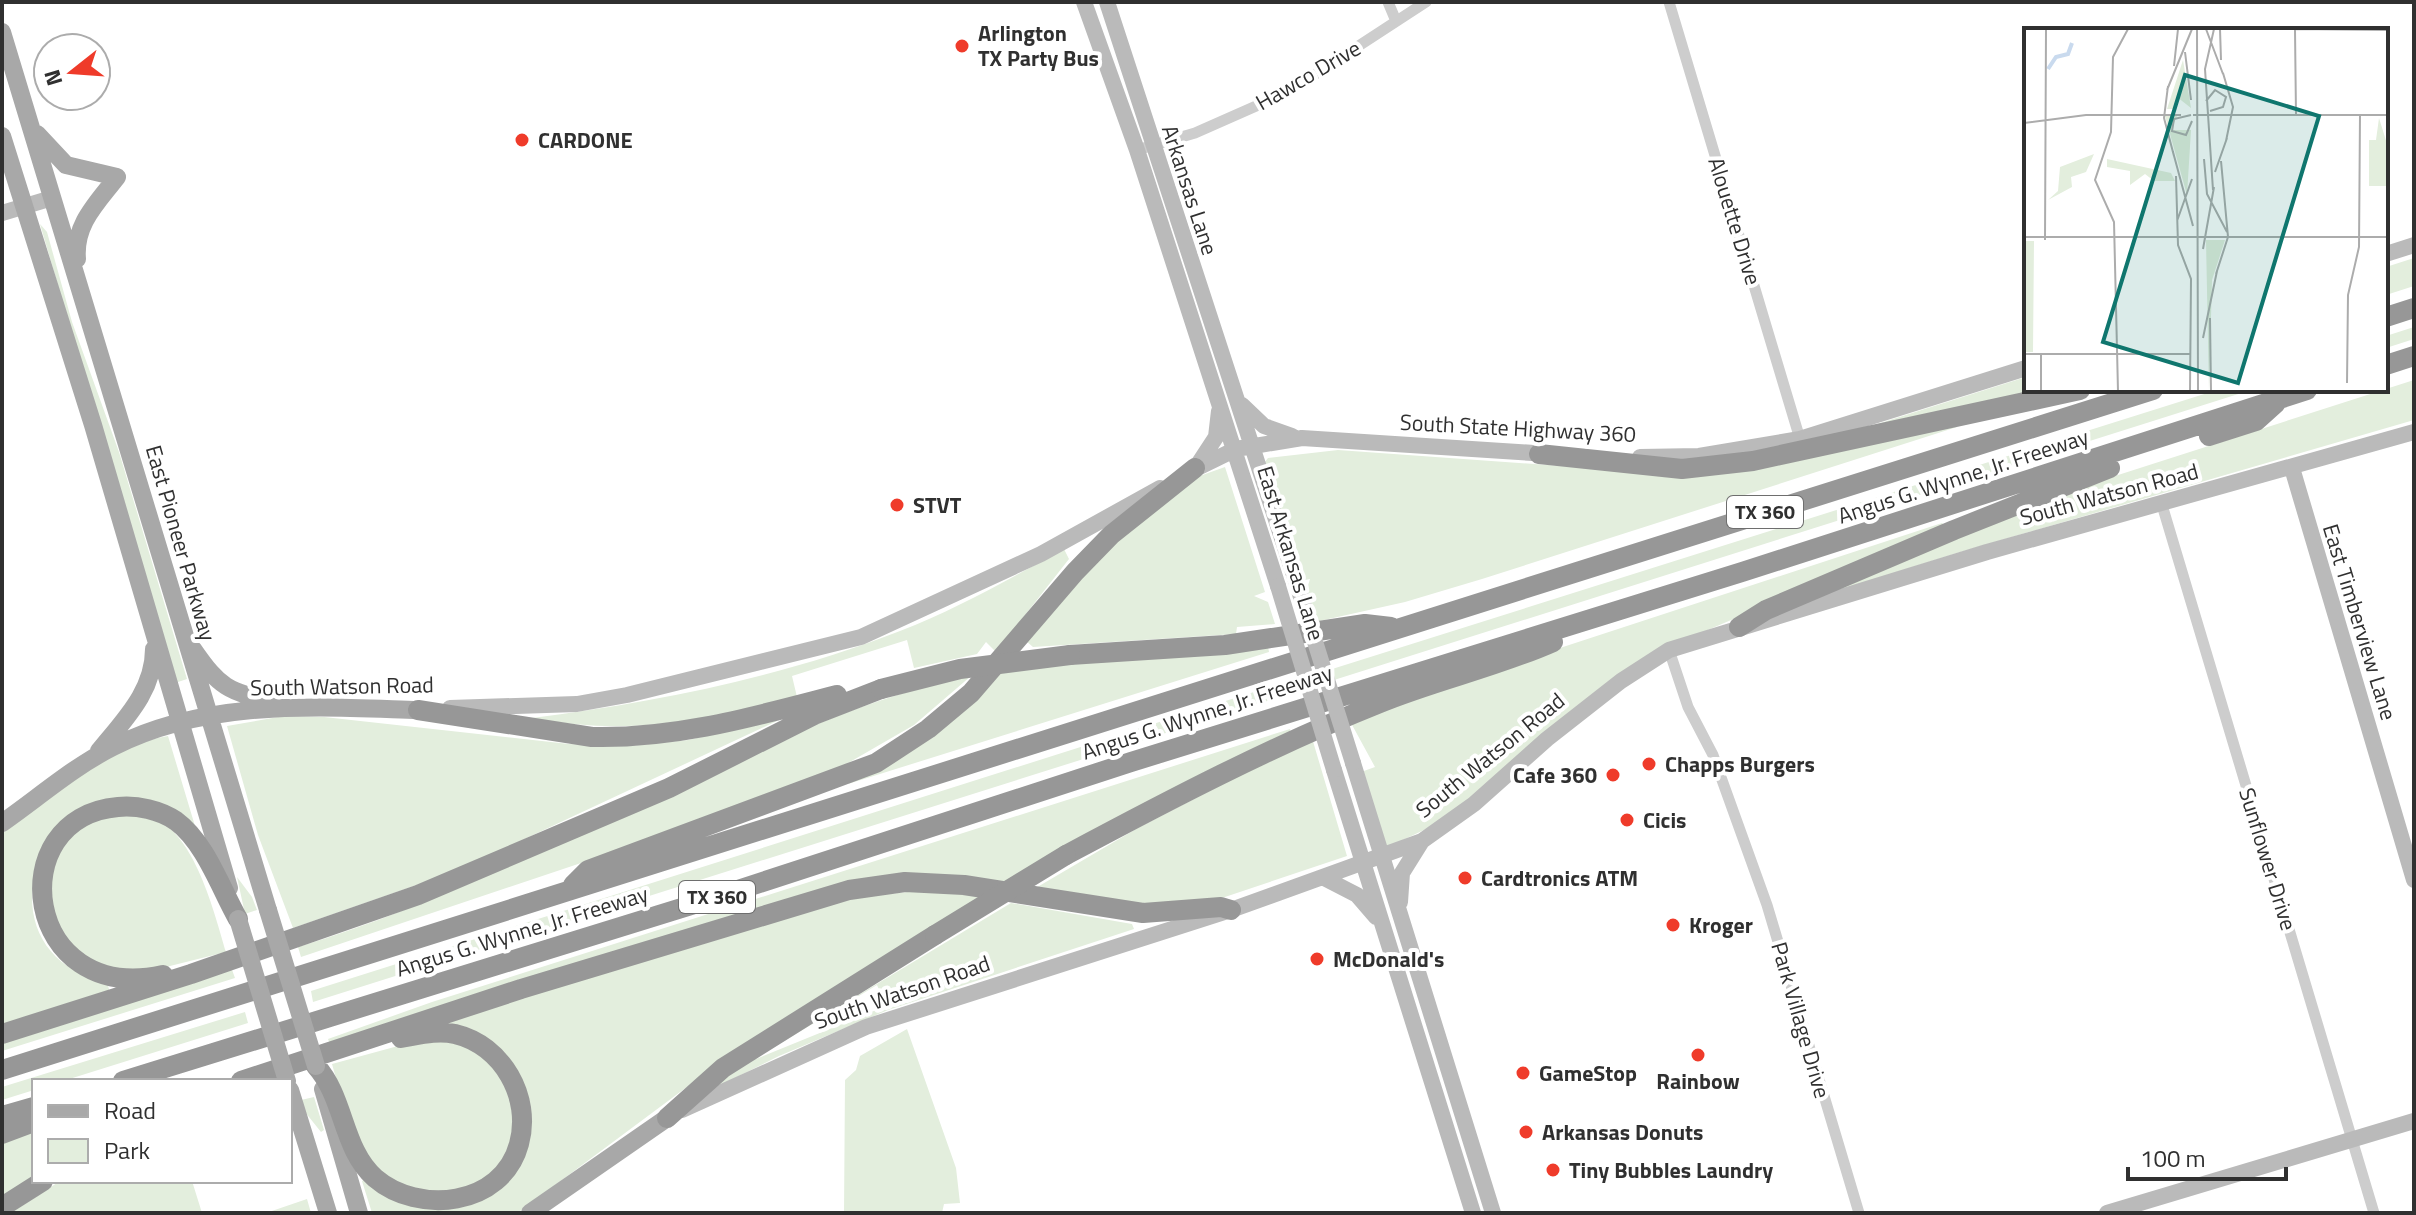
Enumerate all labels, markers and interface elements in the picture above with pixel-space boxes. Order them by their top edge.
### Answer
place label: Arlington TX Party Bus [978,16,1099,75]
inset map [2024,28,2388,392]
street label: Hawco Drive [1249,31,1367,119]
north arrow [32,32,112,112]
marker: Arlington TX Party Bus [953,37,971,55]
text: N [34,66,71,90]
street label: Arkansas Lane [1153,121,1227,259]
place label: CARDONE [538,123,633,157]
marker: CARDONE [513,131,531,149]
street label: Alouette Drive [1699,153,1771,289]
street label: South State Highway 360 [1399,405,1637,451]
street label: Angus G. Wynne, Jr. Freeway [1833,419,2093,533]
street label: East Pioneer Parkway [137,441,225,645]
street label: South Watson Road [2016,454,2202,534]
street label: East Arkansas Lane [1248,462,1334,644]
place label: STVT [913,488,962,522]
marker: STVT [888,496,906,514]
road number: TX 360 [1727,496,1803,528]
street label: East Timberview Lane [2314,520,2406,724]
street label: Angus G. Wynne, Jr. Freeway [1077,655,1337,769]
street label: South Watson Road [250,667,434,705]
street label: South Watson Road [1408,684,1572,826]
place label: Chapps Burgers [1665,747,1815,781]
marker: Chapps Burgers [1640,755,1658,773]
place label: Cafe 360 [1513,758,1597,792]
marker: Cafe 360 [1604,766,1622,784]
street label: Sunflower Drive [2230,783,2306,935]
place label: Cicis [1643,803,1687,837]
marker: Cicis [1618,811,1636,829]
place label: Cardtronics ATM [1481,861,1638,895]
marker: Cardtronics ATM [1456,869,1474,887]
street label: Angus G. Wynne, Jr. Freeway [392,876,653,986]
road number: TX 360 [679,881,755,913]
place label: Kroger [1689,908,1753,942]
marker: Kroger [1664,916,1682,934]
street label: Park Village Drive [1762,938,1840,1102]
place label: McDonald's [1333,942,1444,976]
street label: South Watson Road [810,946,994,1038]
marker: McDonald's [1308,950,1326,968]
marker: Rainbow [1689,1046,1707,1064]
place label: GameStop [1539,1056,1637,1090]
marker: GameStop [1514,1064,1532,1082]
place label: Rainbow [1656,1064,1740,1098]
legend [32,1079,292,1183]
text: Road [104,1092,156,1128]
place label: Arkansas Donuts [1542,1115,1703,1149]
marker: Arkansas Donuts [1517,1123,1535,1141]
scale bar [2128,1131,2286,1181]
text: Park [104,1132,150,1168]
text: 100 m [2140,1140,2206,1176]
place label: Tiny Bubbles Laundry [1569,1153,1773,1187]
marker: Tiny Bubbles Laundry [1544,1161,1562,1179]

